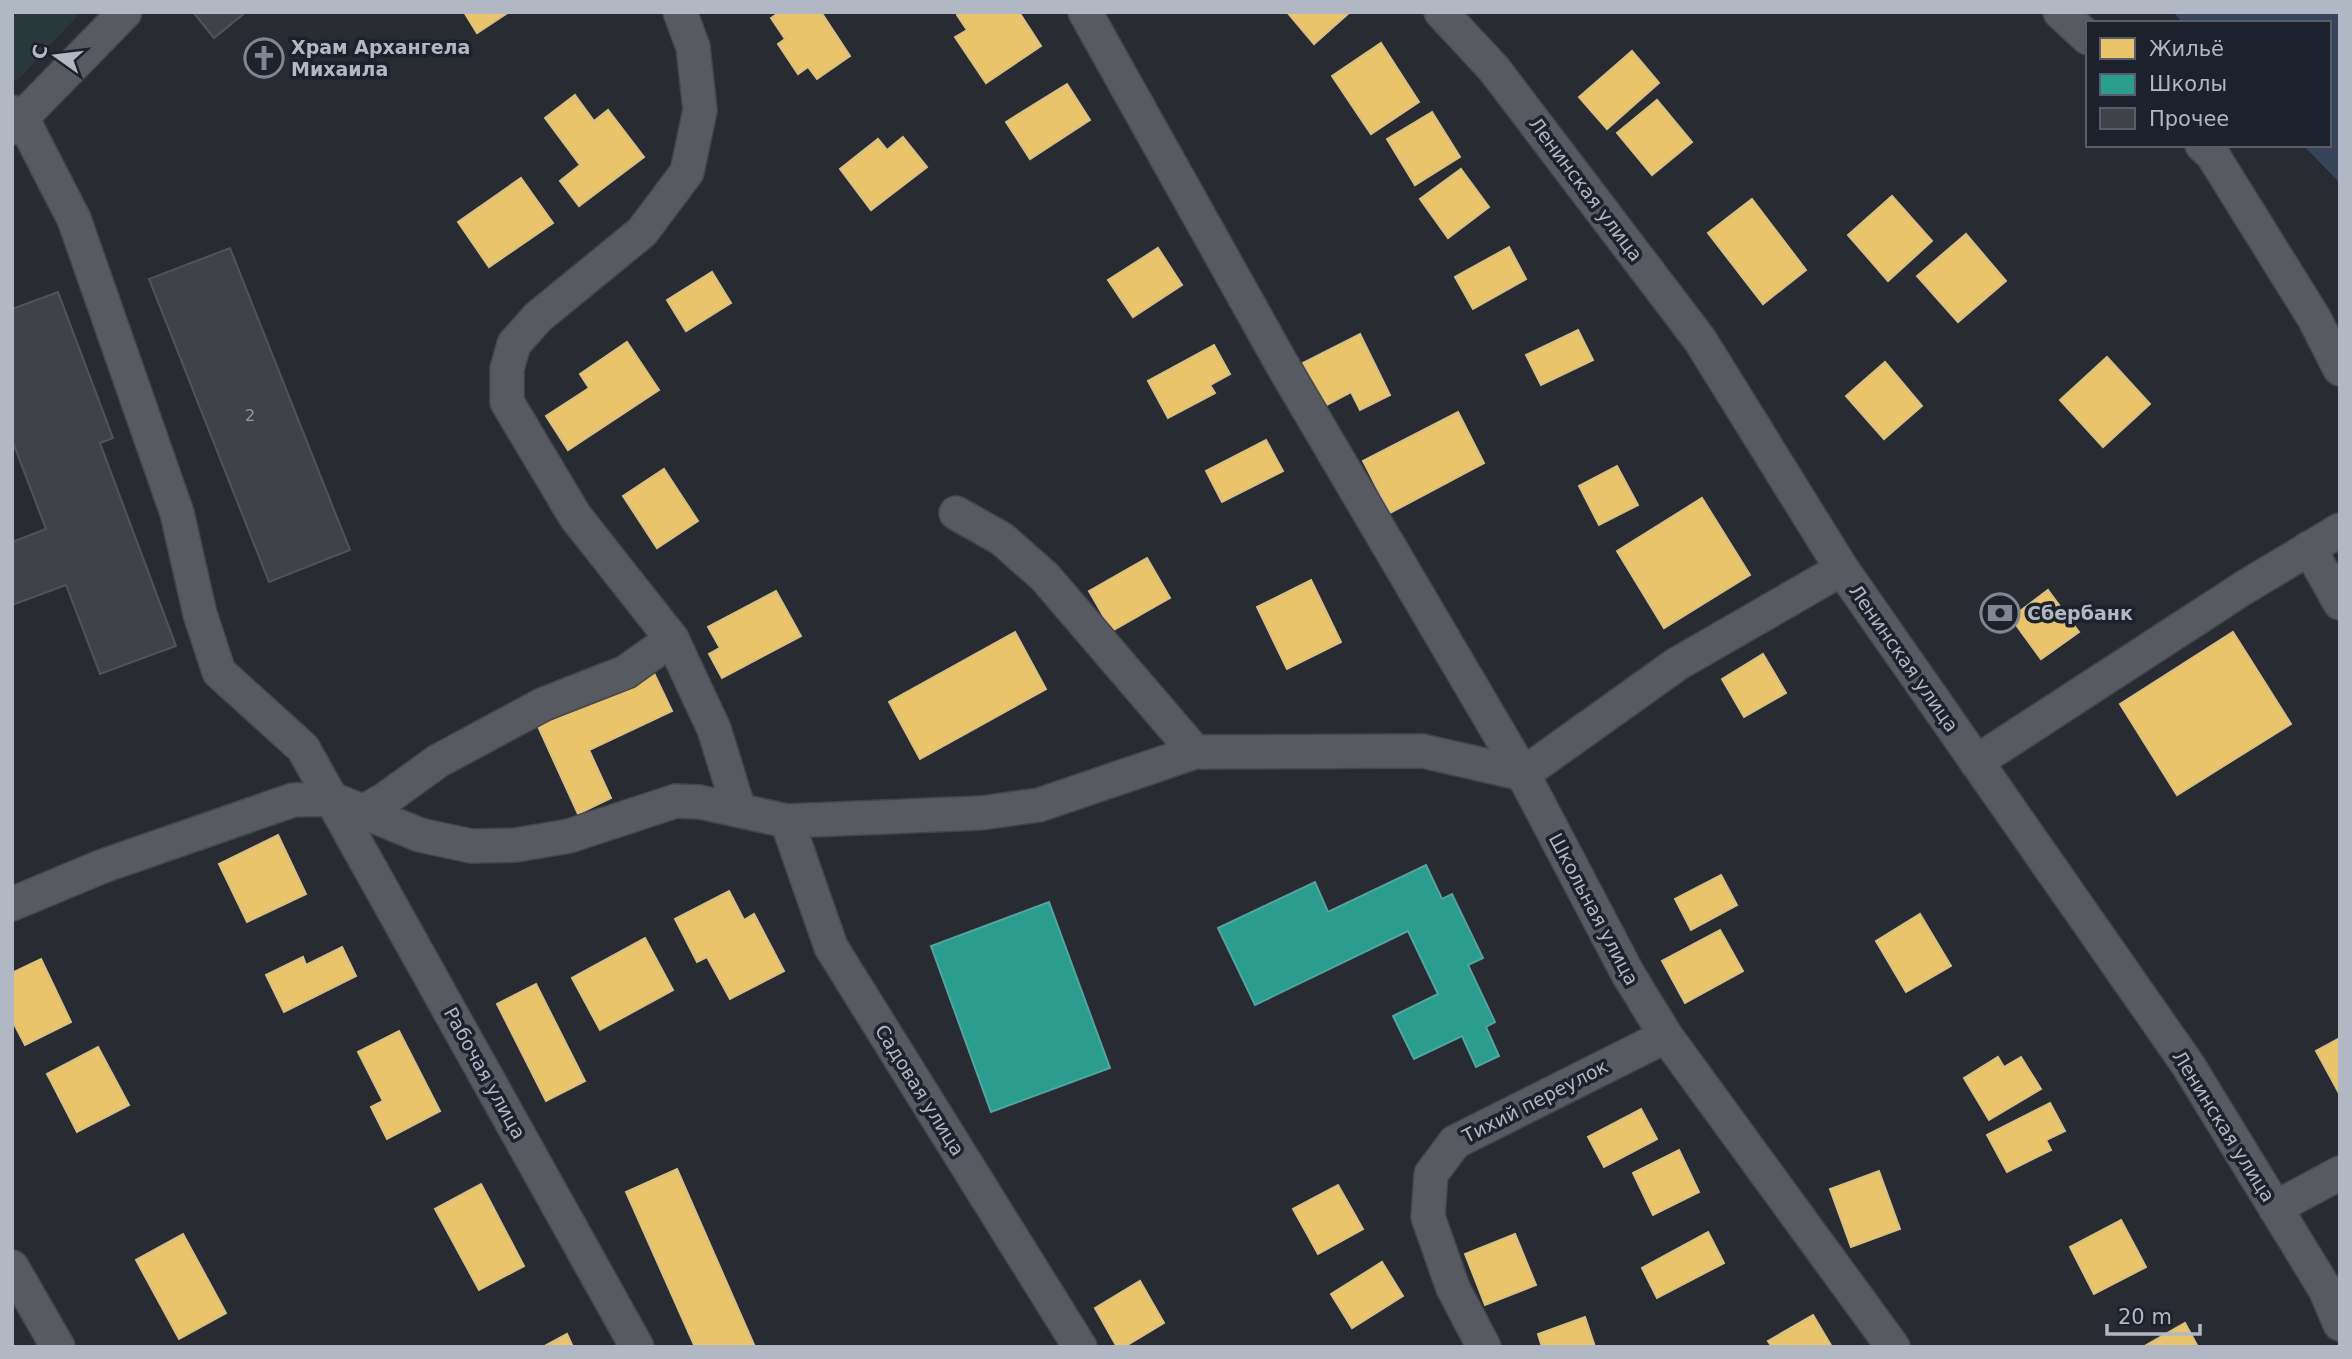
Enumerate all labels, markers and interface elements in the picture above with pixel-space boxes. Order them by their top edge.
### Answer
north arrow [21,21,91,91]
legend [2086,21,2331,147]
place label: Храм Архангела Михаила [291,36,470,80]
church icon: Храм Архангела Михаила [243,37,285,79]
text: Жильё [2149,37,2224,61]
text: С [27,42,52,61]
text: Школы [2149,72,2227,96]
text: Прочее [2149,107,2229,131]
street label: Ленинская улица [1525,113,1647,265]
house number: 2 [245,406,255,425]
street label: Ленинская улица [1845,580,1963,736]
bank icon: Сбербанк [1979,592,2021,634]
place label: Сбербанк [2027,602,2133,624]
street label: Школьная улица [1545,829,1643,989]
street label: Рабочая улица [440,1003,530,1143]
street label: Садовая улица [871,1020,969,1160]
street label: Ленинская улица [2168,1046,2280,1206]
street label: Тихий переулок [1458,1055,1611,1148]
scale bar [2107,1292,2200,1336]
text: 20 m [2118,1305,2172,1329]

